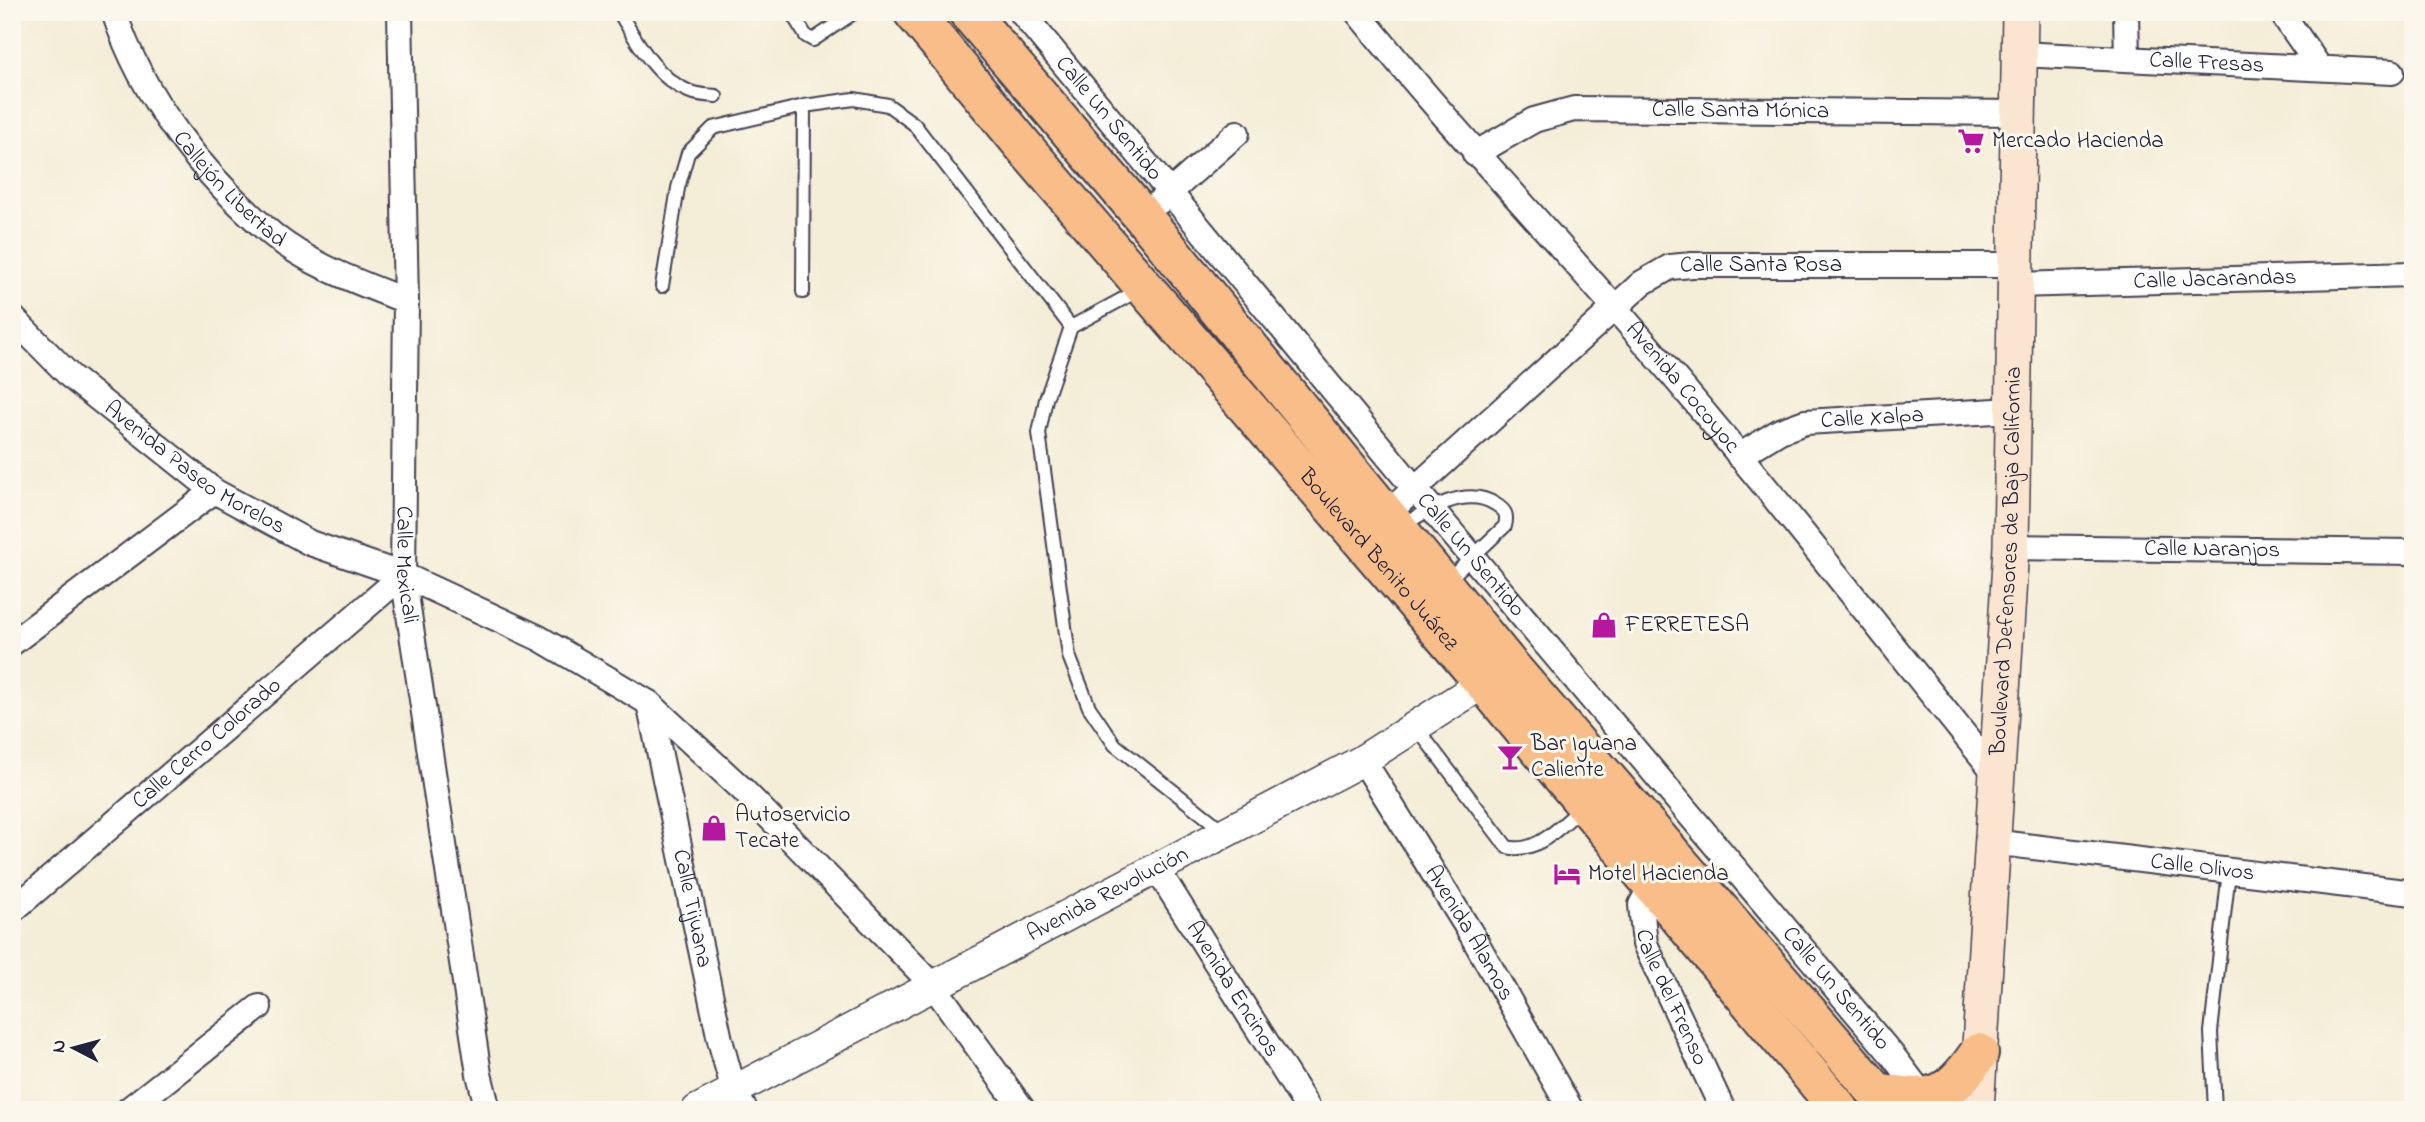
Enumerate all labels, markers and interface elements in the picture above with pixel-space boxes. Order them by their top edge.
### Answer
street label: Calle Fresas [2148,44,2265,82]
street label: Calle Un Sentido [1047,49,1171,188]
street label: Calle Santa Mónica [1652,93,1829,128]
street label: Callejón Libertad [165,124,293,256]
place label: Mercado Hacienda [1992,125,2164,158]
supermarket icon: Mercado Hacienda [1956,126,1986,156]
street label: Calle Santa Rosa [1678,249,1842,283]
street label: Calle Jacarandas [2133,261,2297,298]
street label: Avenida Cocoyoc [1617,314,1748,461]
street label: Boulevard Defensores de Baja California [1982,366,2031,757]
street label: Avenida Paseo Morelos [97,393,291,543]
street label: Calle Xalpa [1820,399,1925,438]
street label: Boulevard Benito Juárez [1290,461,1467,659]
street label: Calle Un Sentido [1408,486,1533,624]
street label: Calle Mexicali [386,506,427,626]
street label: Calle Naranjos [2144,532,2280,567]
place label: FERRETESA [1624,609,1749,642]
shop icon: FERRETESA [1589,610,1619,640]
street label: Calle Cerro Colorado [125,670,289,817]
place label: Bar Iguana Caliente [1530,728,1637,787]
bar icon: Bar Iguana Caliente [1495,742,1525,772]
place label: Autoservicio Tecate [735,799,850,858]
shop icon: Autoservicio Tecate [699,813,729,843]
street label: Avenida Revolución [1021,838,1194,950]
street label: Calle Olivos [2149,845,2256,890]
street label: Calle Tijuana [664,846,721,971]
place label: Motel Hacienda [1588,858,1729,891]
street label: Avenida Álamos [1416,859,1522,1007]
hotel icon: Motel Hacienda [1552,859,1582,889]
street label: Avenida Encinos [1177,915,1288,1064]
street label: Calle Un Sentido [1774,919,1898,1058]
street label: Calle del Frenso [1627,928,1716,1071]
north arrow [38,1014,108,1084]
text: N [45,1039,74,1054]

